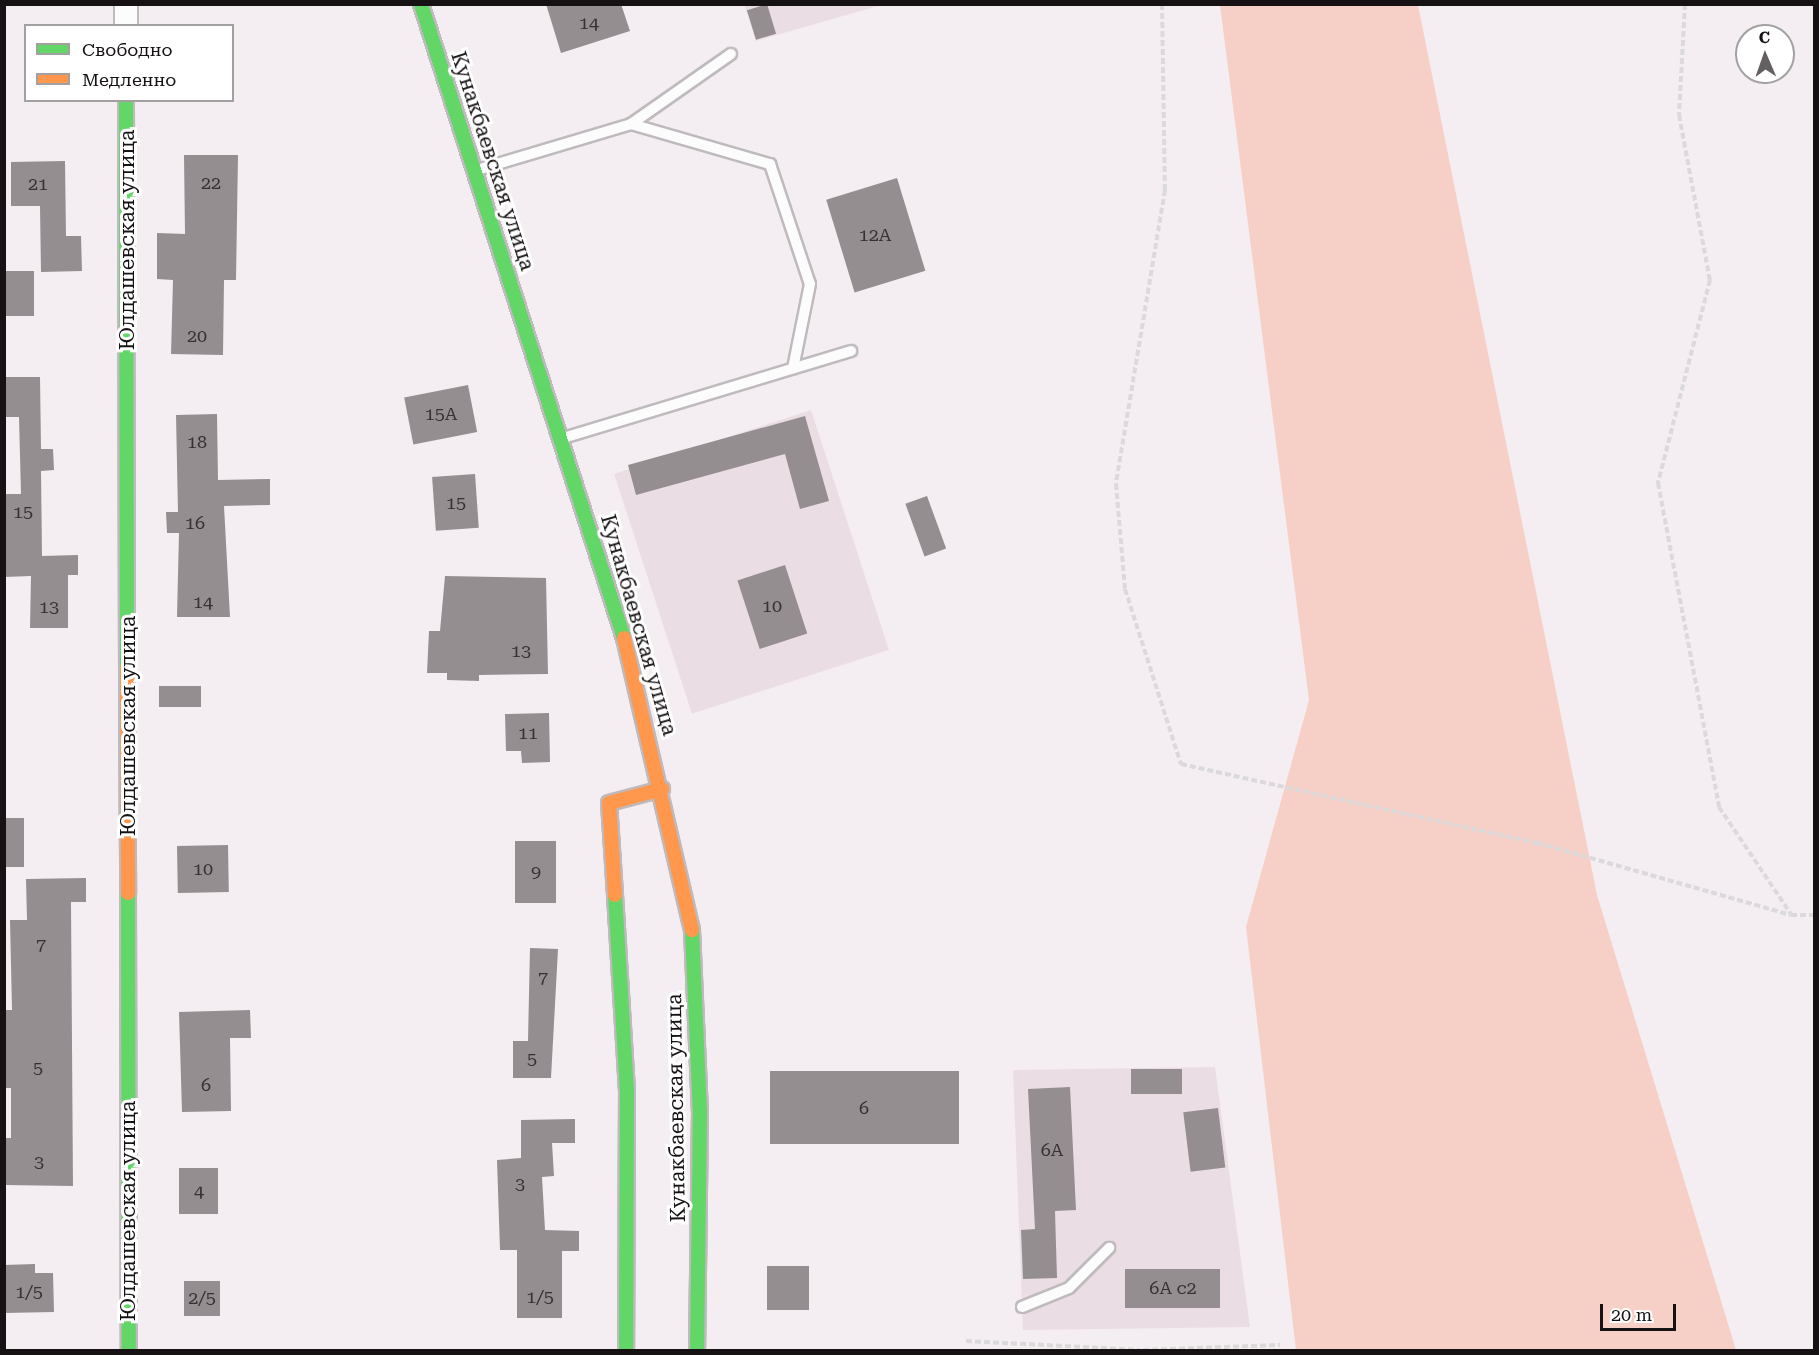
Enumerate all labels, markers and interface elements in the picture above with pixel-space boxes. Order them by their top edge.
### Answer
house number: 14 [579,12,599,34]
legend [24,24,234,102]
north arrow [1735,24,1795,84]
text: С [1758,28,1770,47]
text: Свободно [82,39,172,60]
street label: Кунакбаевская улица [446,48,540,274]
text: Медленно [82,69,176,90]
street label: Юлдашевская улица [114,130,140,350]
house number: 22 [201,172,221,194]
house number: 21 [28,173,48,195]
house number: 12А [859,224,891,246]
house number: 20 [187,325,207,347]
house number: 15А [425,403,457,425]
house number: 18 [187,431,207,453]
house number: 15 [446,492,466,514]
house number: 15 [13,501,33,523]
street label: Кунакбаевская улица [595,511,683,739]
house number: 16 [185,512,205,534]
house number: 14 [193,591,213,613]
house number: 10 [762,595,782,617]
house number: 13 [39,596,59,618]
street label: Юлдашевская улица [115,616,141,836]
house number: 13 [511,640,531,662]
house number: 11 [518,722,538,744]
house number: 10 [193,858,213,880]
house number: 9 [531,861,541,883]
house number: 7 [36,934,46,956]
house number: 7 [538,967,548,989]
street label: Кунакбаевская улица [661,993,691,1223]
house number: 5 [527,1048,537,1070]
house number: 5 [33,1057,43,1079]
house number: 6 [201,1074,211,1096]
house number: 6 [859,1097,869,1119]
street label: Юлдашевская улица [115,1101,141,1321]
house number: 6А [1041,1139,1063,1161]
house number: 3 [34,1151,44,1173]
house number: 3 [515,1173,525,1195]
house number: 4 [194,1180,204,1202]
house number: 6А с2 [1149,1277,1197,1299]
house number: 1/5 [15,1281,43,1303]
house number: 1/5 [526,1286,554,1308]
house number: 2/5 [188,1287,216,1309]
scale bar [1603,1292,1680,1330]
text: 20 m [1611,1304,1652,1325]

